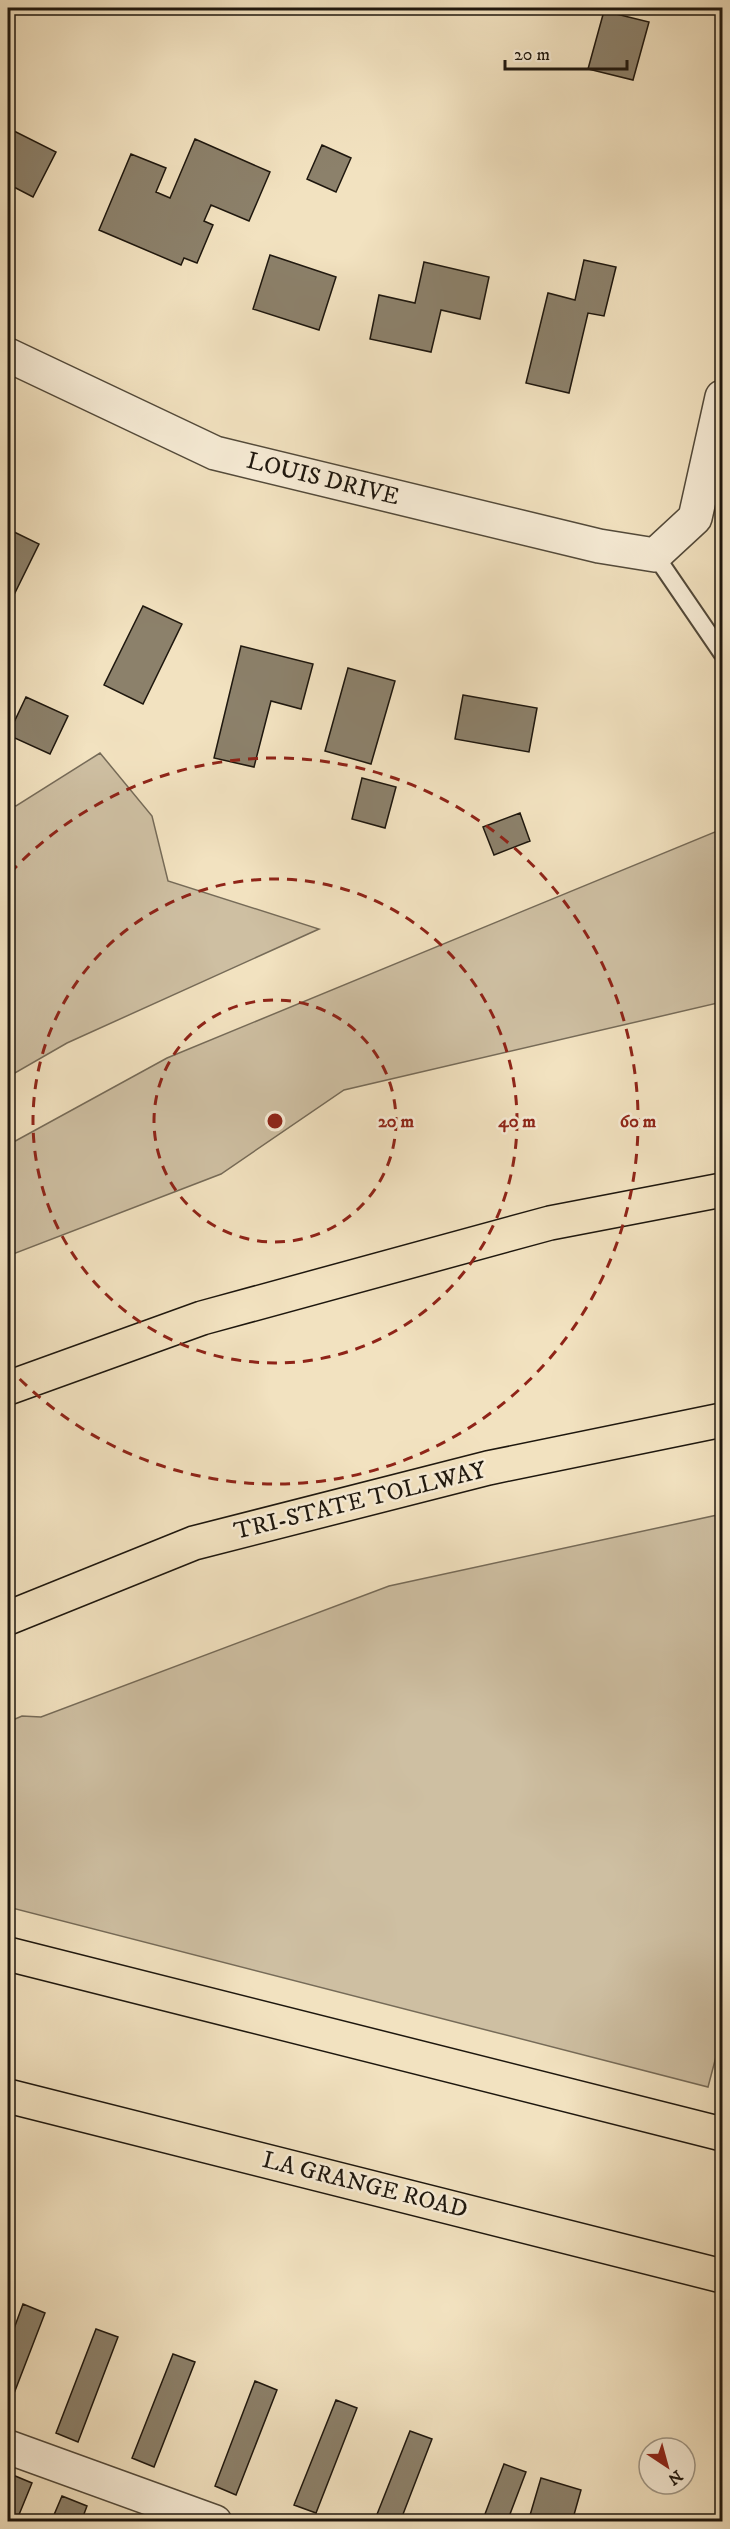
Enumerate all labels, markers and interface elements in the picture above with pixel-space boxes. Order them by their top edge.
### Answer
scale bar [505,33,626,71]
text: 20 m [514,44,550,66]
street label: LOUIS DRIVE [244,446,402,512]
centre of rings [265,1111,285,1131]
text: 20 m [378,1111,414,1133]
text: 40 m [497,1111,536,1133]
text: 60 m [620,1111,657,1133]
street label: TRI-STATE TOLLWAY [231,1455,490,1547]
street label: LA GRANGE ROAD [259,2145,471,2225]
north arrow [637,2436,697,2496]
text: N [664,2465,686,2489]

